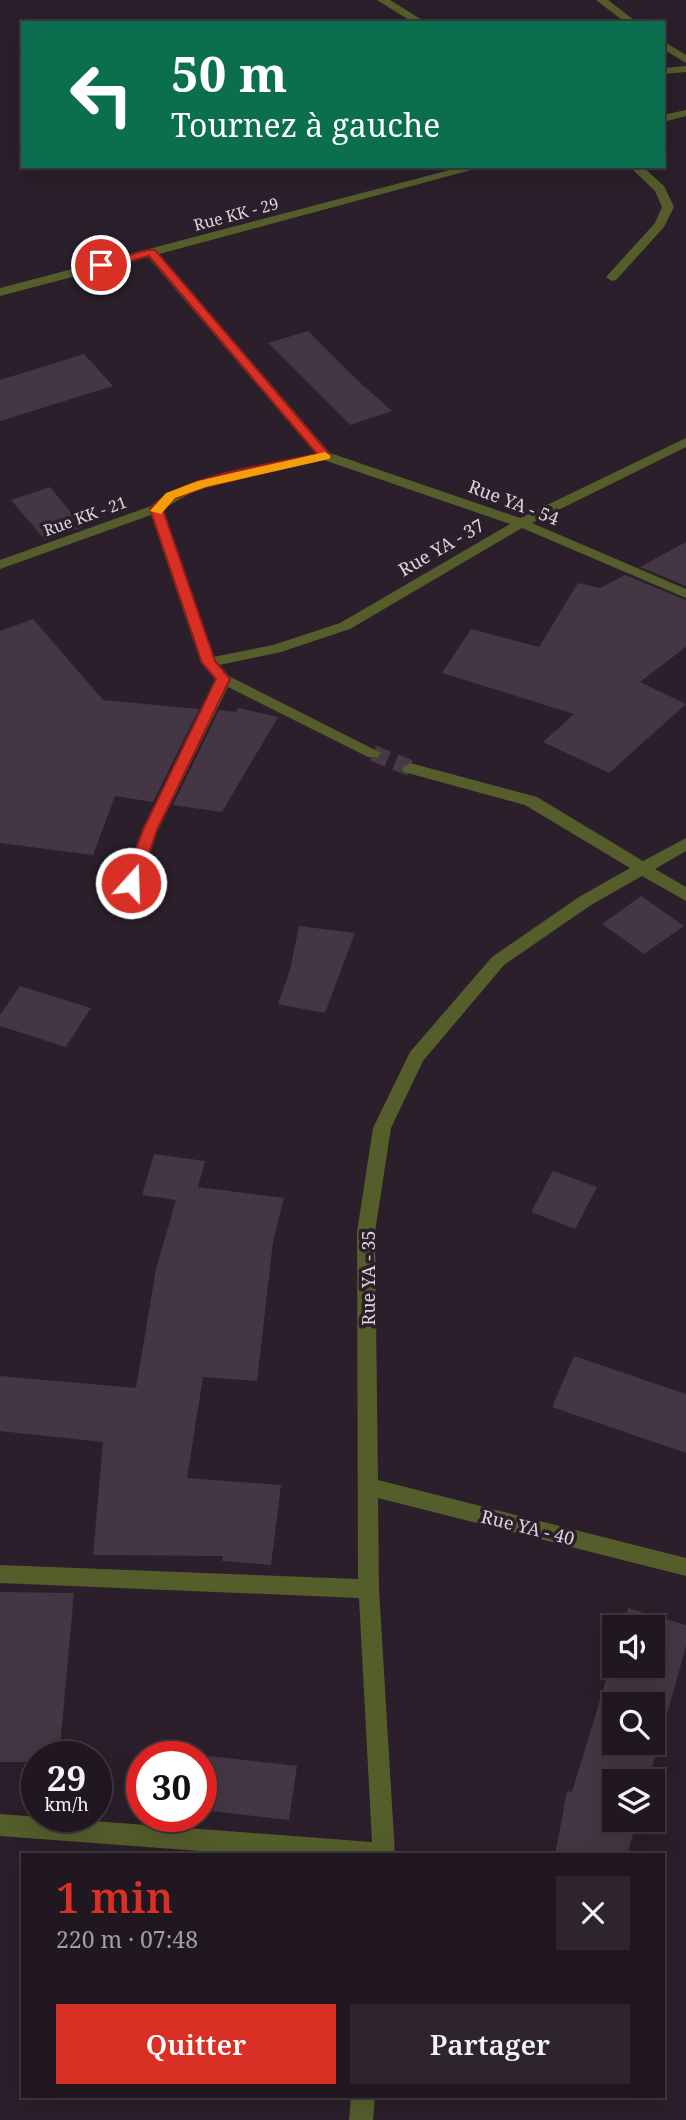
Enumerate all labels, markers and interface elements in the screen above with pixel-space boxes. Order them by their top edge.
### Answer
text: 50 m [171,40,287,106]
icon: left [56,49,147,140]
text: Tournez à gauche [171,103,440,146]
street label: Rue KK - 29 [191,192,281,236]
pin [71,235,131,295]
icon: arrive [82,246,120,284]
street label: Rue YA - 54 [465,474,563,530]
street label: Rue KK - 21 [40,491,130,541]
street label: Rue YA - 37 [394,513,488,581]
position arrow [94,846,168,920]
street label: Rue YA - 35 [356,1230,380,1326]
street label: Rue YA - 40 [479,1504,577,1550]
map controls [602,1615,665,1832]
button: sound [602,1615,665,1678]
button: search [602,1692,665,1755]
speed limit sign: 30 [126,1741,217,1832]
text: 29 [47,1754,86,1801]
button: layers [602,1769,665,1832]
text: km/h [44,1792,89,1816]
text: 1 min [56,1868,173,1925]
button: close [556,1876,630,1950]
text: 220 m · 07:48 [56,1923,198,1955]
button: Quitter [56,2004,336,2084]
button: Partager [350,2004,630,2084]

